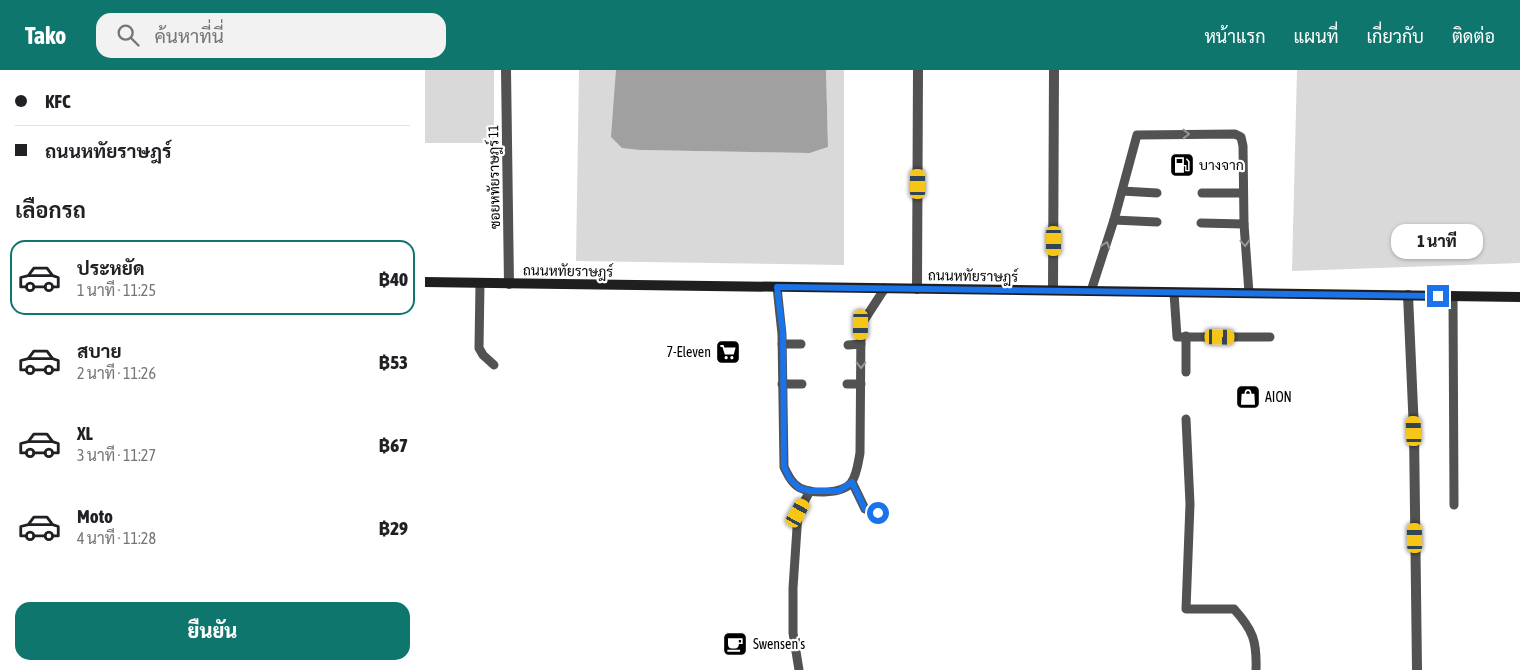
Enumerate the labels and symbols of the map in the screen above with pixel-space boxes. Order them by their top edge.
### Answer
street label: ซอยหทัยราษฎร์ 11 [484,125,504,229]
one-way arrow [1182,129,1190,140]
fuel station icon: บางจาก [1169,152,1195,178]
place label: บางจาก [1199,157,1244,173]
car [910,169,925,199]
callout: 1 นาที [1392,224,1484,258]
car [1046,226,1061,256]
one-way arrow [1239,240,1250,248]
one-way arrow [1100,241,1110,249]
street label: ถนนหทัยราษฎร์ [523,261,614,281]
street label: ถนนหทัยราษฎร์ [928,266,1019,286]
route end [1427,285,1449,307]
car [853,310,868,340]
car [1204,329,1235,345]
supermarket icon: 7-Eleven [715,339,741,365]
place label: 7-Eleven [666,344,711,360]
one-way arrow [856,362,866,369]
shop icon: AION [1235,384,1261,410]
place label: AION [1265,389,1292,405]
car [1405,416,1422,446]
car [784,496,811,530]
route start [867,502,889,524]
car [1407,523,1422,553]
cafe icon: Swensen's [722,631,748,657]
place label: Swensen's [753,636,805,652]

